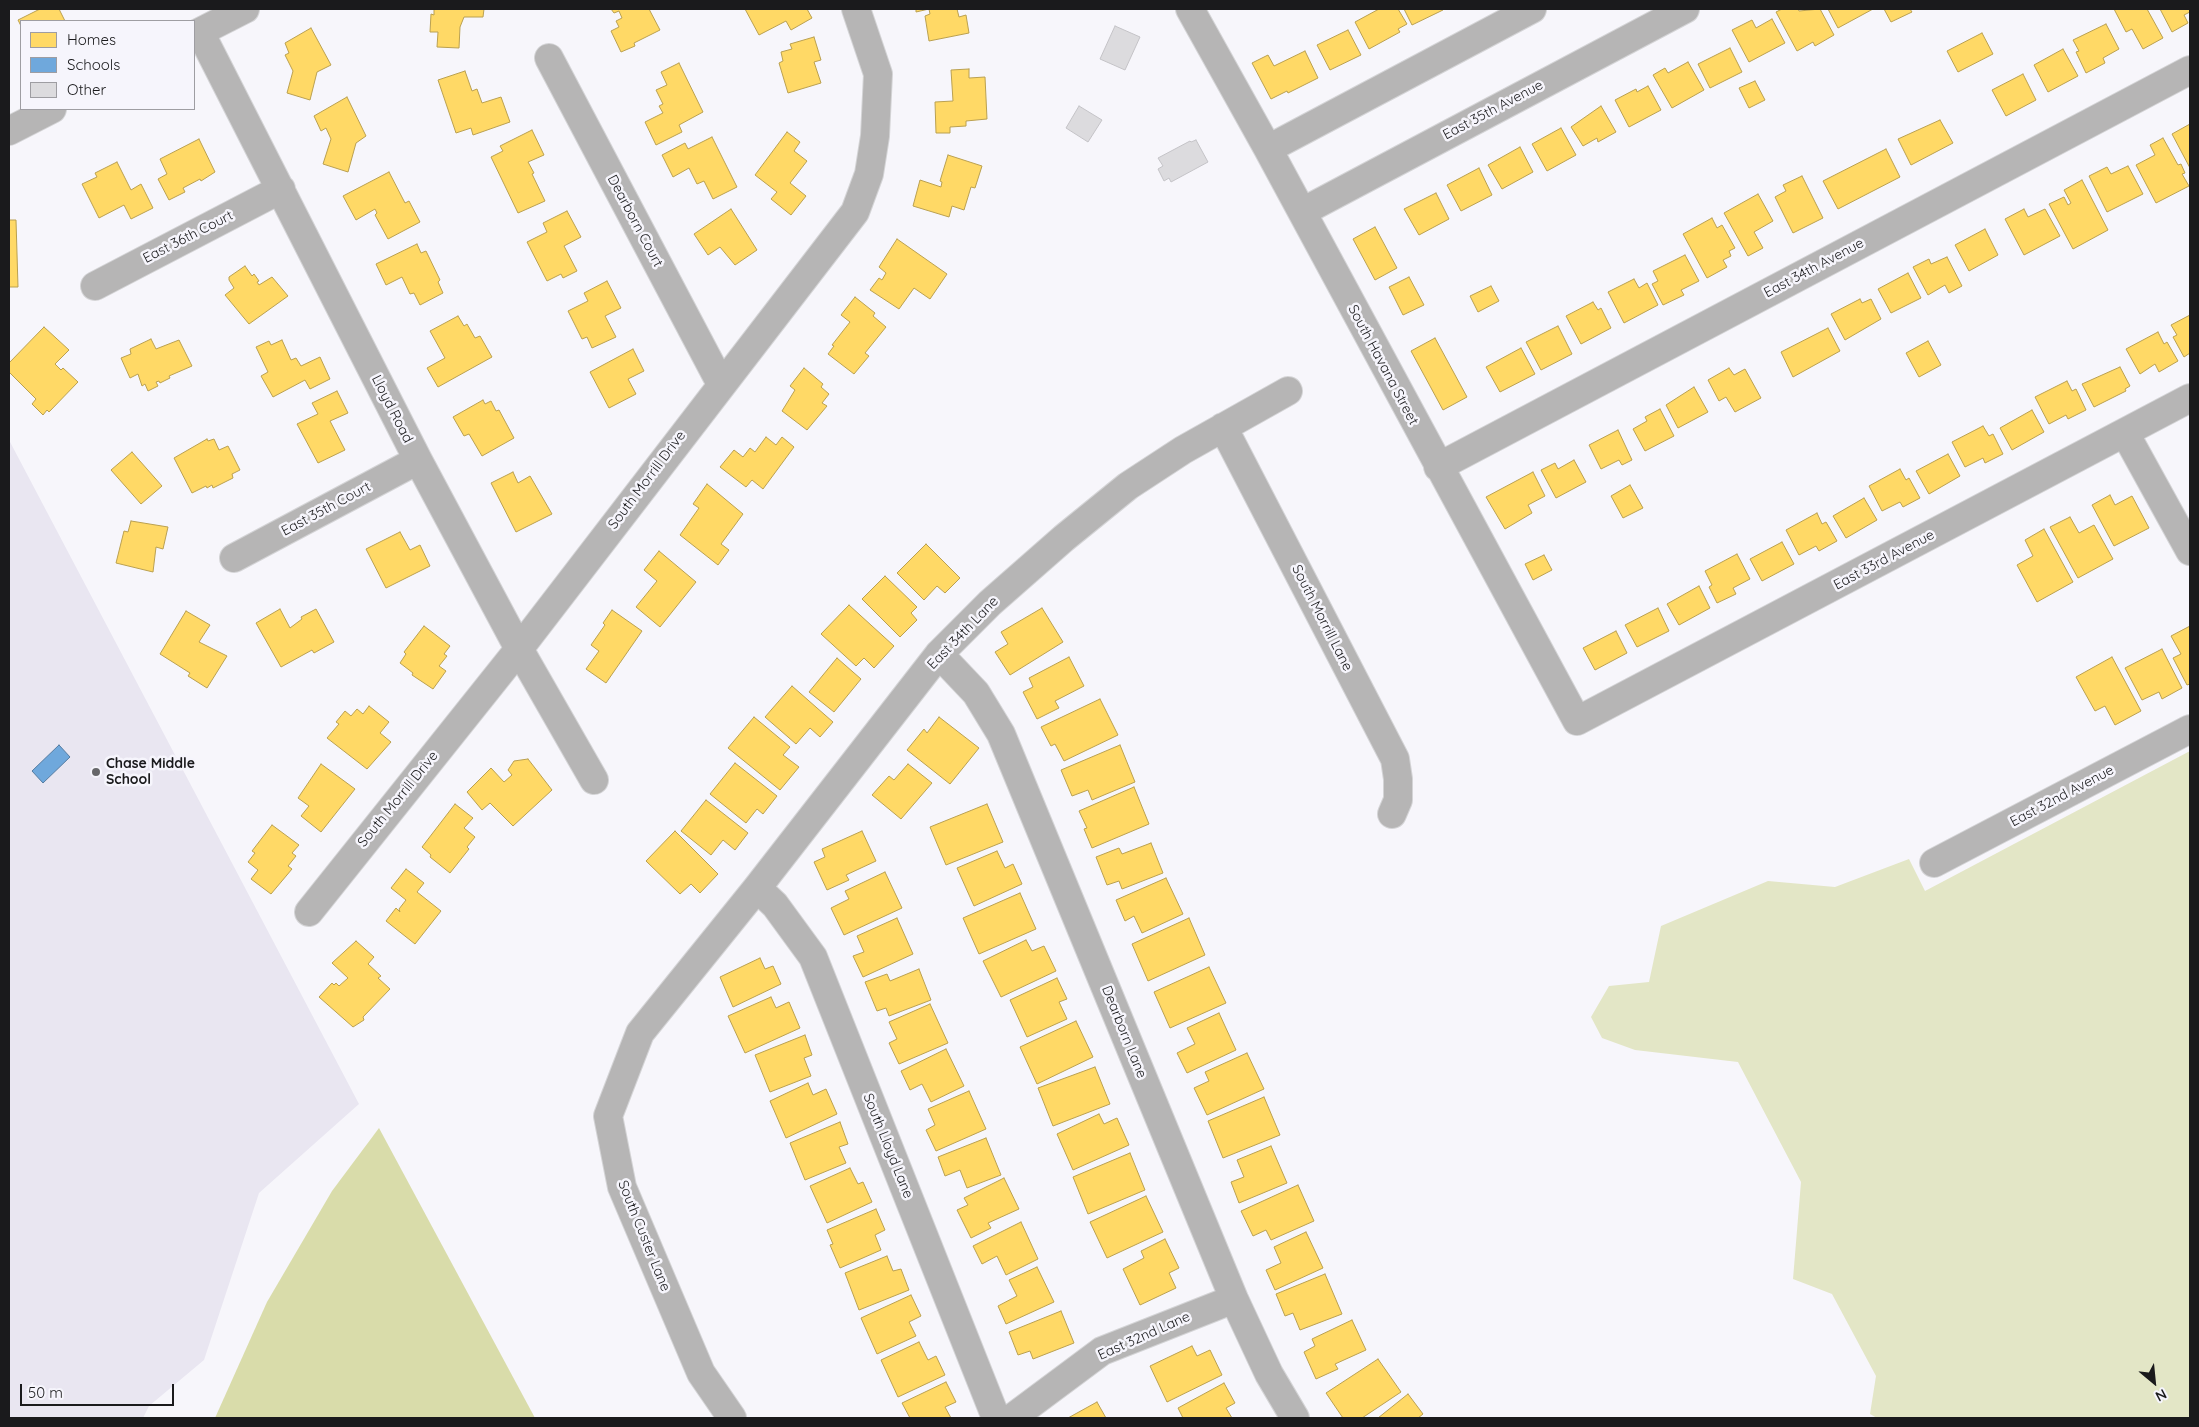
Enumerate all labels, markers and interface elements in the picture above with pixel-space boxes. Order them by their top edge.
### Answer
legend [20,20,195,110]
text: Homes [67,30,116,49]
text: Schools [67,55,120,74]
street label: East 35th Avenue [1440,77,1546,143]
text: Other [67,80,106,99]
street label: Dearborn Court [604,172,666,270]
street label: East 36th Court [140,207,236,267]
street label: East 34th Avenue [1761,235,1867,301]
street label: South Havana Street [1344,302,1422,428]
street label: Lloyd Road [368,372,416,446]
street label: South Morrill Drive [605,428,689,532]
street label: East 35th Court [278,478,374,540]
street label: East 33rd Avenue [1831,526,1937,594]
street label: South Morrill Lane [1288,562,1356,674]
street label: East 34th Lane [924,593,1002,673]
street label: South Morrill Drive [354,748,442,850]
place label: Chase Middle School [106,756,195,789]
street label: East 32nd Avenue [2007,762,2117,830]
marker: Chase Middle School [90,766,102,778]
street label: Dearborn Lane [1098,983,1150,1081]
street label: South Lloyd Lane [859,1091,917,1201]
street label: South Custer Lane [614,1178,674,1294]
street label: East 32nd Lane [1095,1308,1193,1364]
north arrow [2129,1357,2179,1407]
scale bar [22,1374,176,1406]
text: 50 m [28,1383,63,1402]
text: N [2152,1385,2170,1406]

